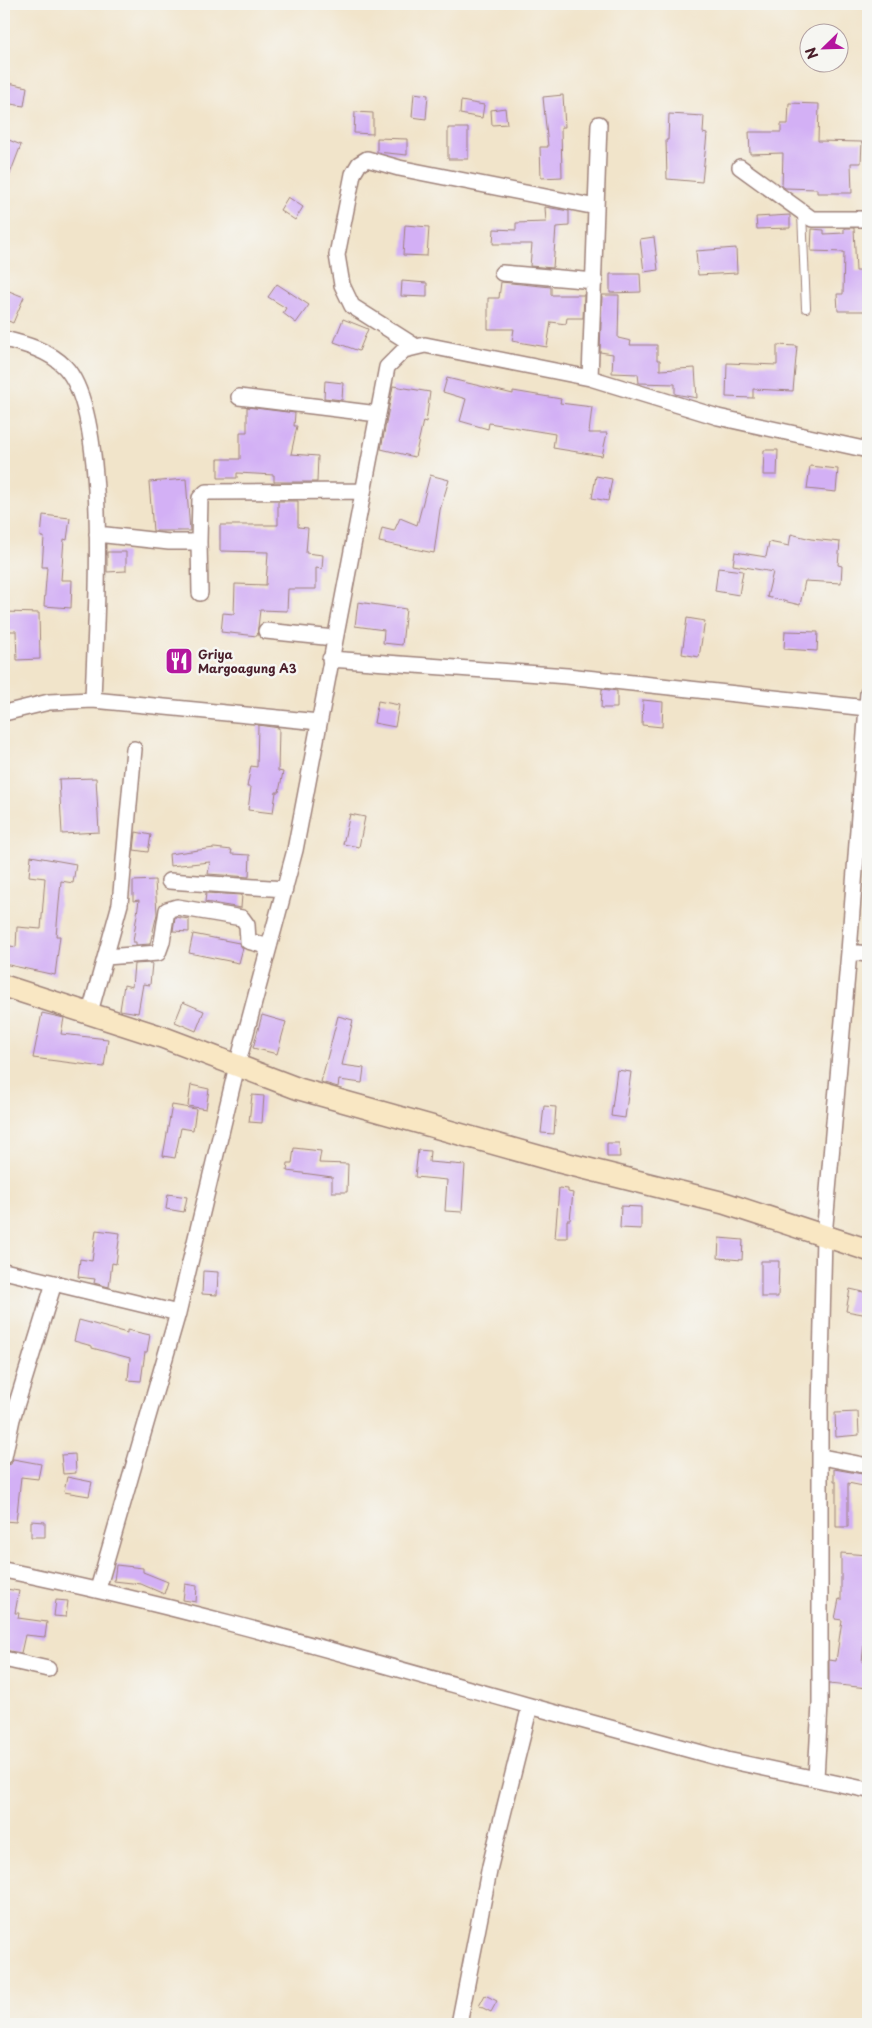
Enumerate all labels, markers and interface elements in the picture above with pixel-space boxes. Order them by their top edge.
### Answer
north arrow [800,22,850,72]
text: N [800,44,823,62]
place label: Griya Margoagung A3 [198,645,297,677]
restaurant icon: Griya Margoagung A3 [164,646,194,676]

